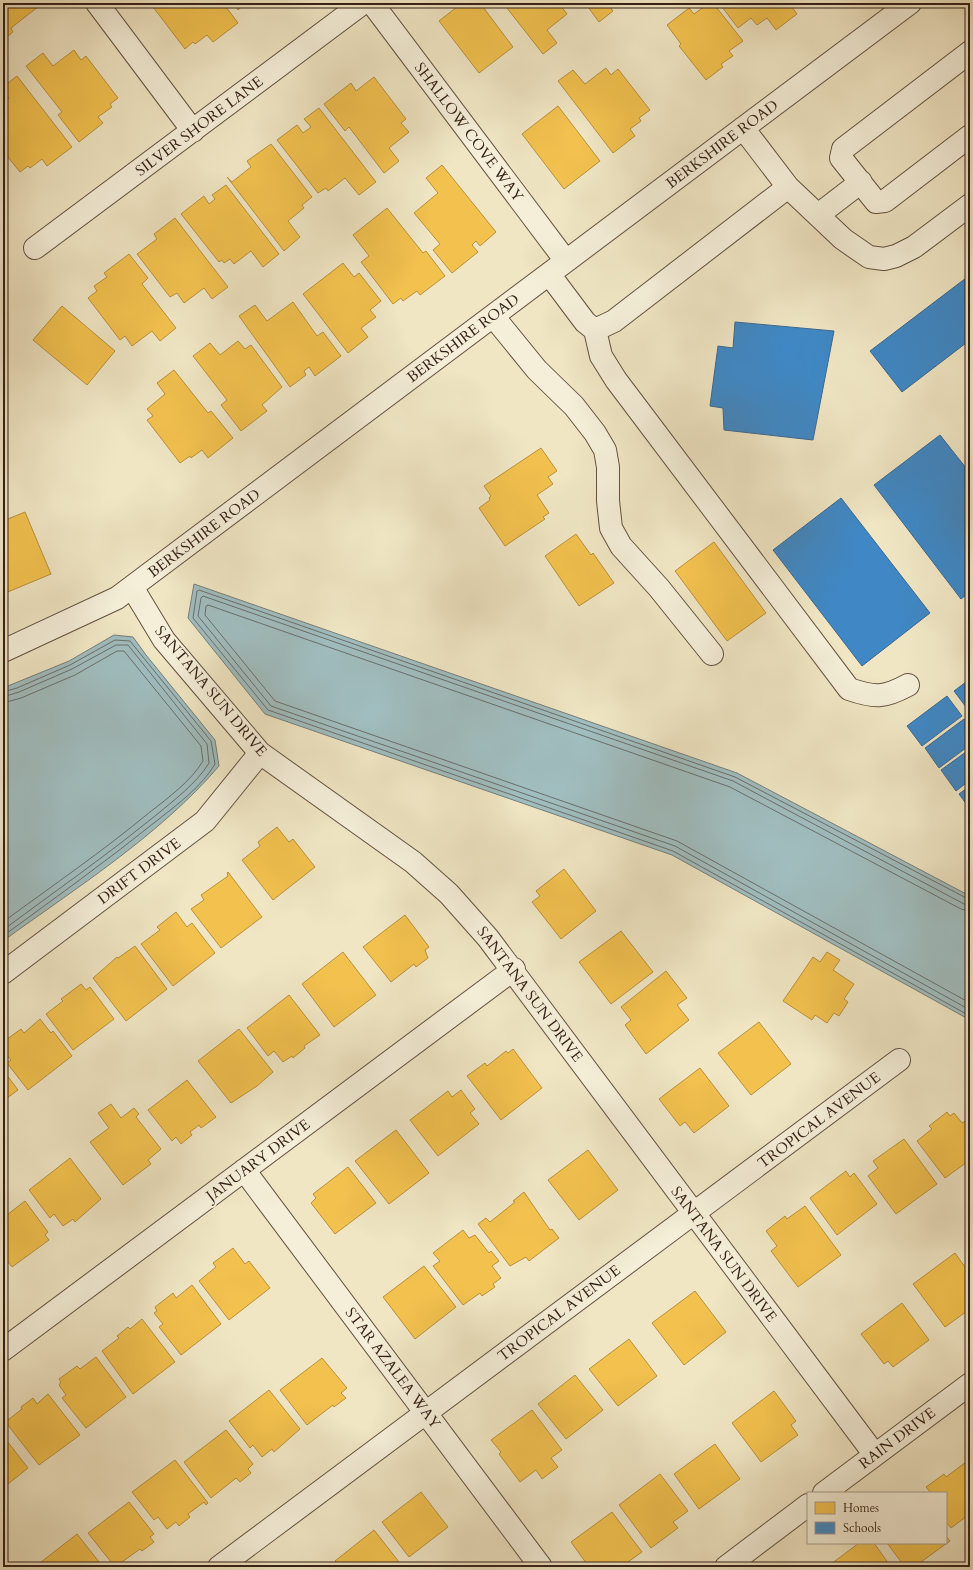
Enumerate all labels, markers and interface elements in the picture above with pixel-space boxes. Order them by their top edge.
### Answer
street label: SHALLOW COVE WAY [410,58,529,206]
street label: SILVER SHORE LANE [131,71,267,181]
street label: BERKSHIRE ROAD [662,95,782,193]
street label: BERKSHIRE ROAD [403,289,523,387]
street label: BERKSHIRE ROAD [144,484,264,582]
street label: SANTANA SUN DRIVE [150,621,272,761]
street label: DRIFT DRIVE [93,833,185,909]
street label: SANTANA SUN DRIVE [472,922,588,1066]
street label: TROPICAL AVENUE [754,1067,884,1173]
street label: JANUARY DRIVE [200,1114,314,1207]
street label: SANTANA SUN DRIVE [666,1182,782,1326]
street label: TROPICAL AVENUE [494,1260,624,1366]
street label: STAR AZALEA WAY [341,1303,446,1433]
street label: RAIN DRIVE [855,1403,939,1473]
legend [807,1492,947,1544]
text: Homes [843,1500,879,1516]
text: Schools [843,1520,881,1536]

